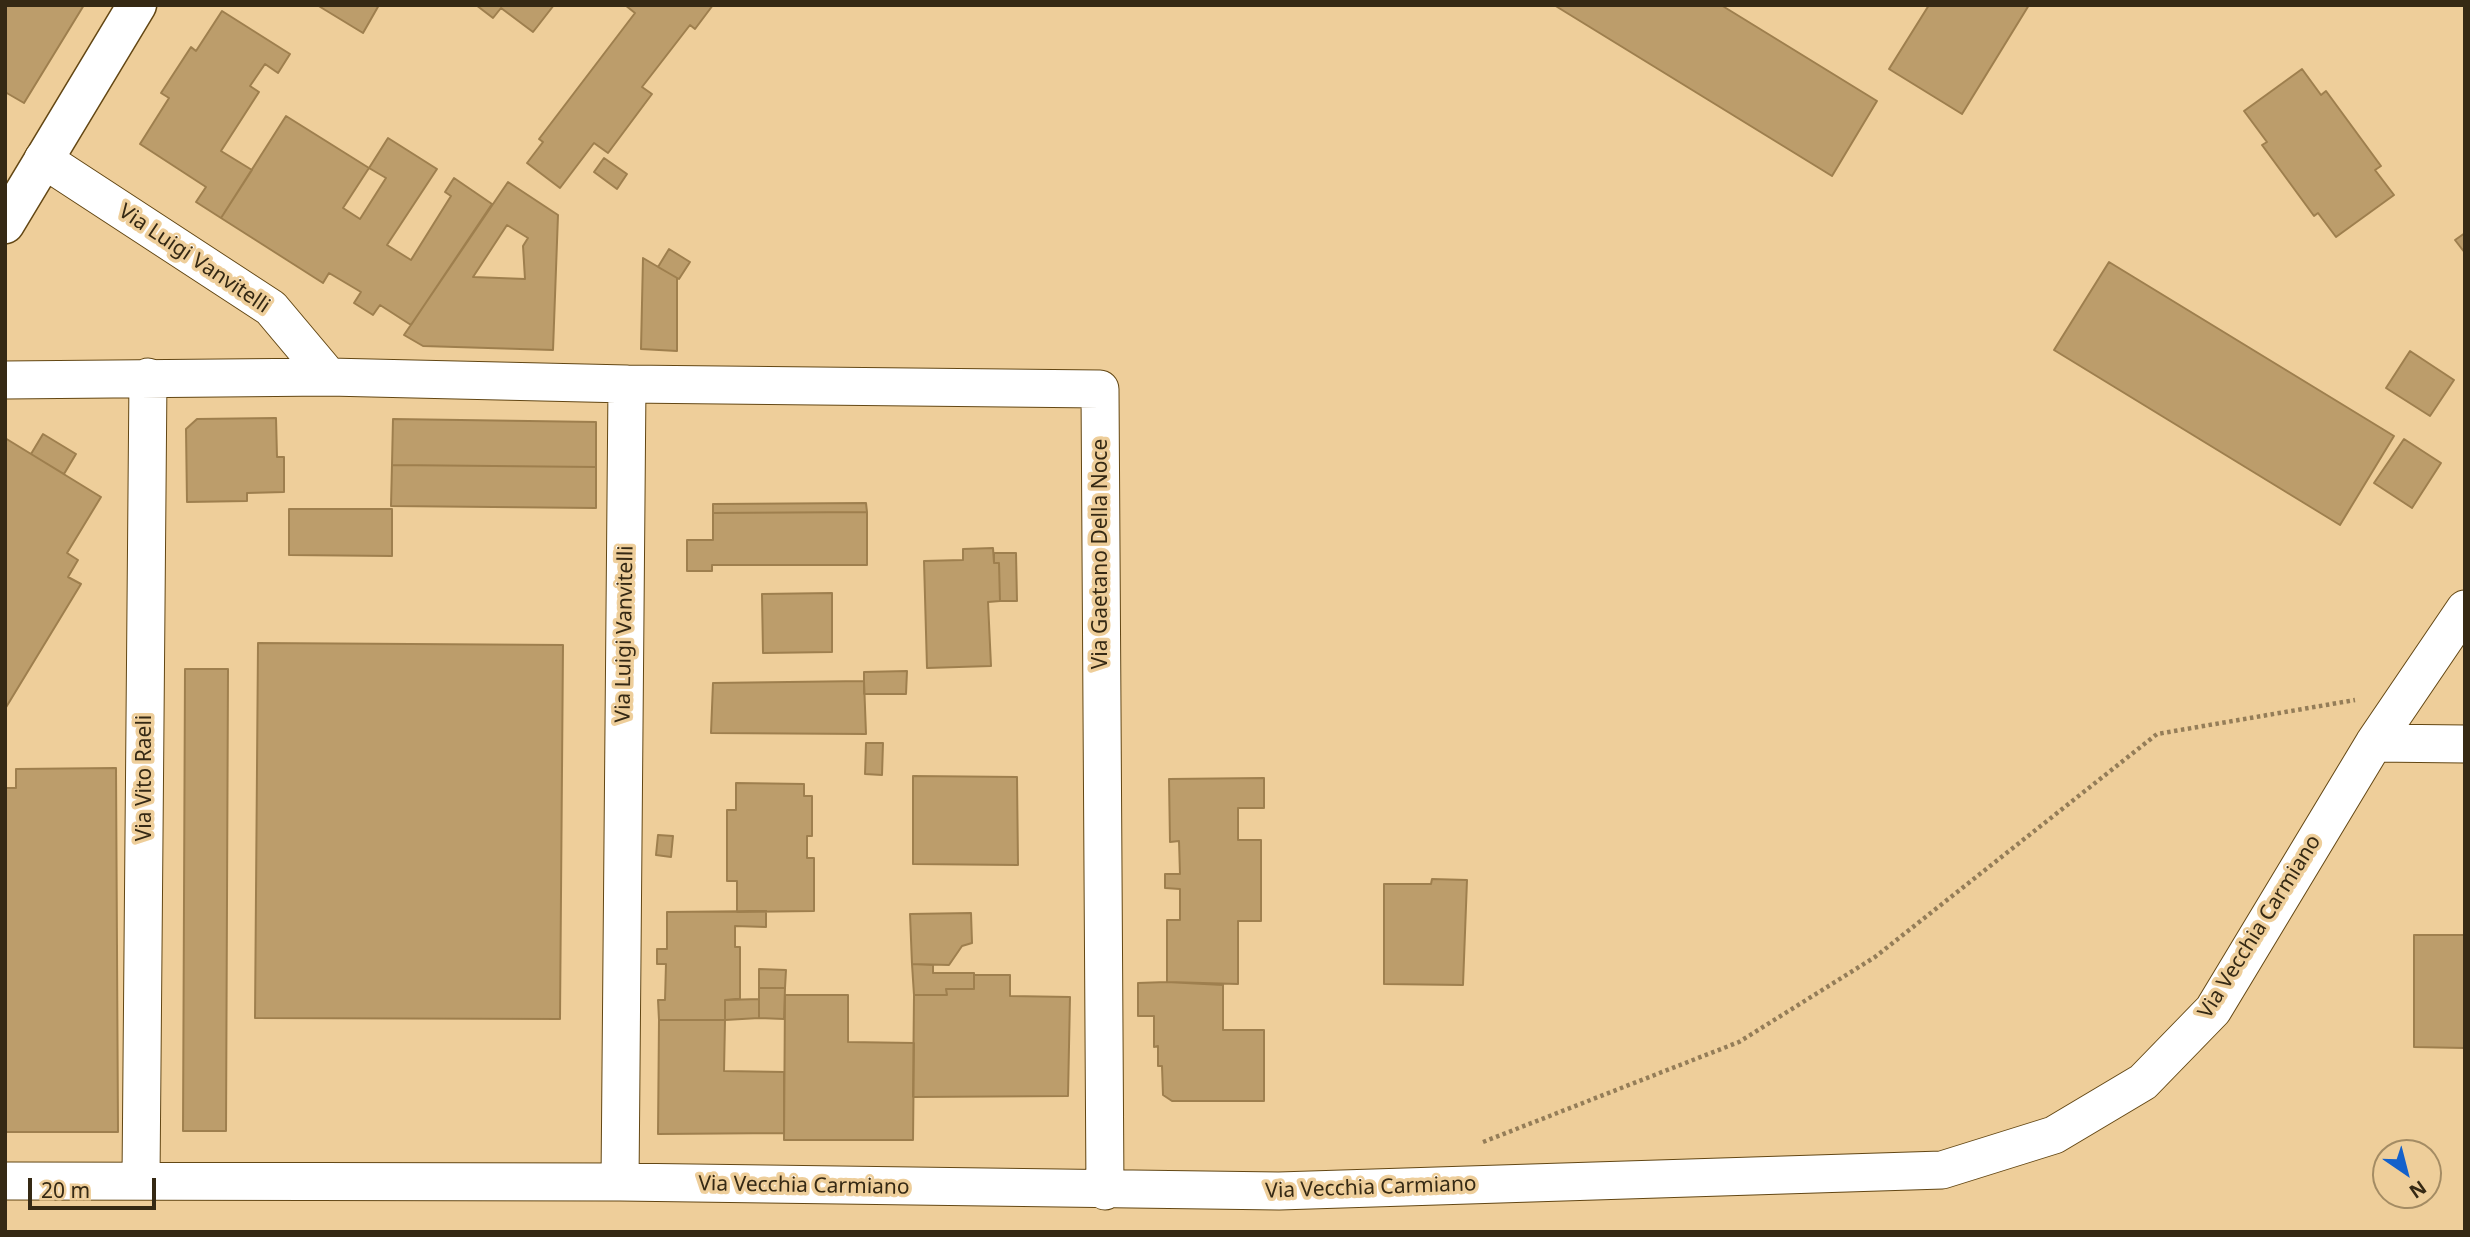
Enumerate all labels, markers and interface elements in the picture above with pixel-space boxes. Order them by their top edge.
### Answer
street label: Via Luigi Vanvitelli [114,199,274,319]
street label: Via Gaetano Della Noce [1088,439,1114,669]
street label: Via Luigi Vanvitelli [611,545,639,723]
street label: Via Vito Raeli [132,715,158,841]
street label: Via Vecchia Carmiano [2193,831,2327,1023]
north arrow [2372,1139,2442,1209]
scale bar [32,1164,159,1208]
street label: Via Vecchia Carmiano [698,1172,910,1200]
street label: Via Vecchia Carmiano [1265,1172,1477,1204]
text: N [2404,1174,2432,1205]
text: 20 m [41,1176,90,1204]

